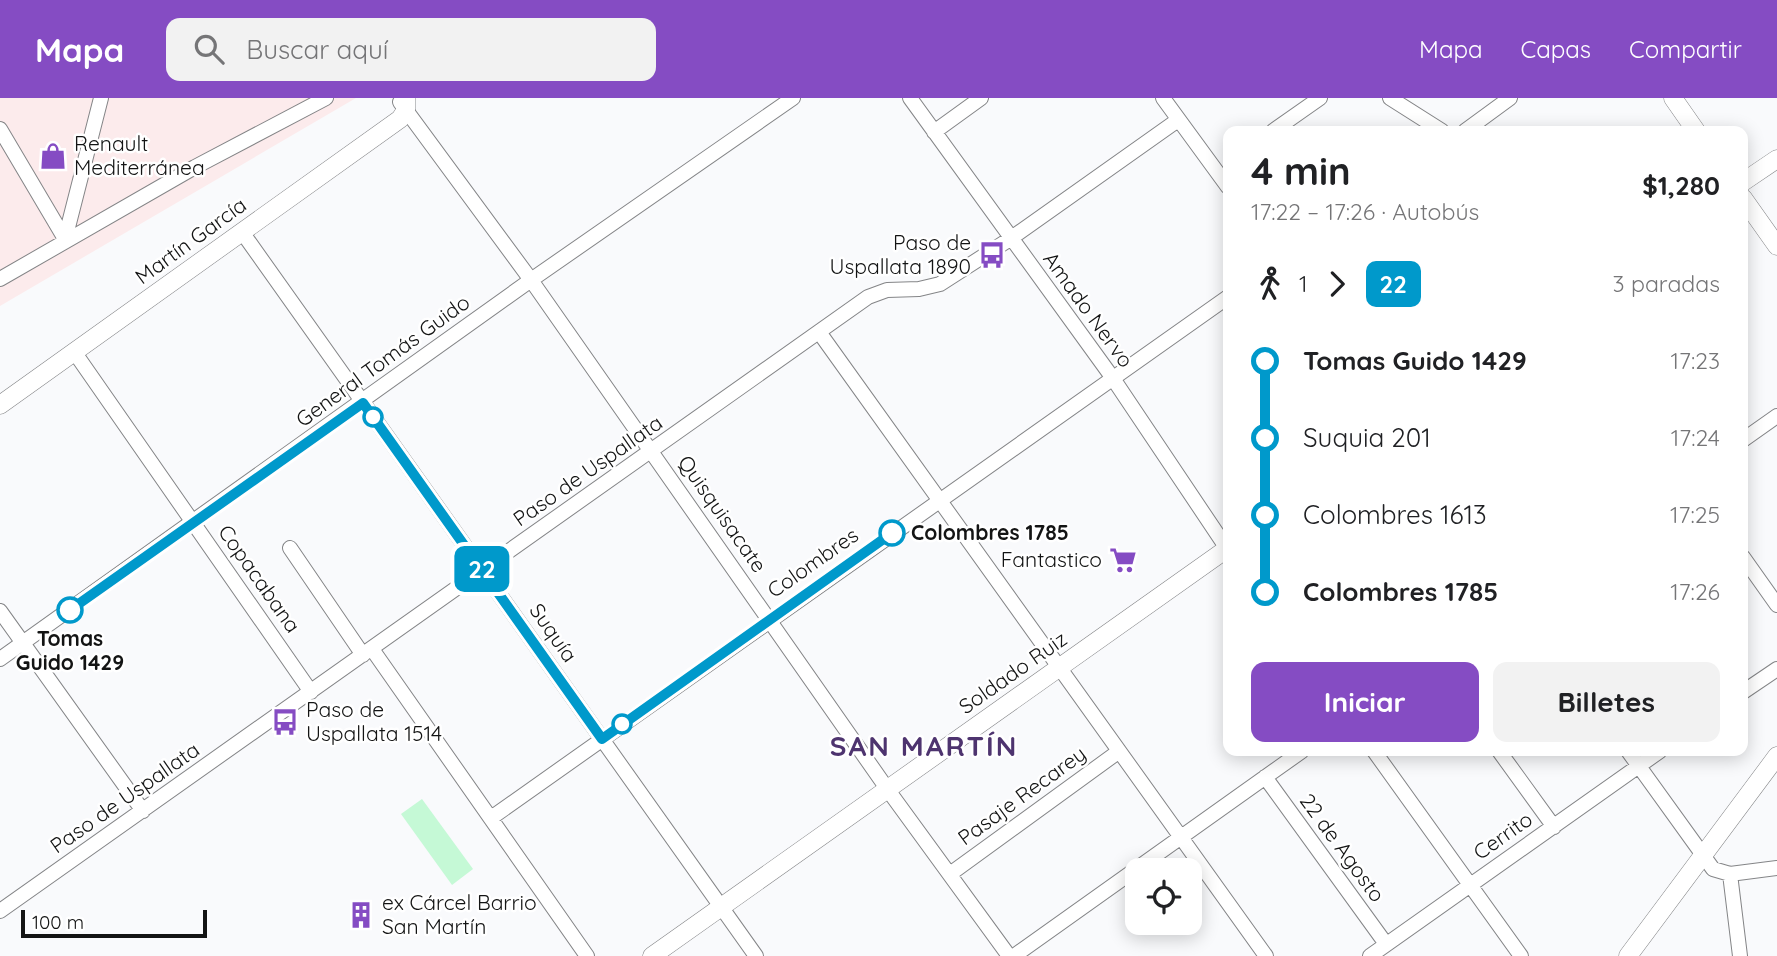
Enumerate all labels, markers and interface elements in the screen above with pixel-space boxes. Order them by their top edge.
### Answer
search box [166,18,656,81]
text: Mapa [35,29,124,70]
icon: search [190,30,228,68]
text: Buscar aquí [246,33,388,66]
text: Mapa [1419,34,1483,64]
text: Capas [1521,34,1591,64]
text: Compartir [1629,34,1742,64]
place label: Renault Mediterránea [74,130,205,180]
shop icon: Renault Mediterránea [38,141,68,171]
text: 4 min [1251,147,1351,195]
text: $1,280 [1642,169,1720,202]
street label: Martín García [130,191,251,289]
text: 17:22 – 17:26 · Autobús [1251,197,1479,226]
place label: Paso de Uspallata 1890 [829,229,971,279]
bus stop icon: Paso de Uspallata 1890 [977,240,1007,270]
street label: Amado Nervo [1038,247,1139,372]
icon: walk [1251,265,1289,303]
icon: forward [1318,265,1356,303]
text: 1 [1299,269,1308,298]
text: 22 [1380,269,1407,299]
text: 3 paradas [1613,269,1720,298]
street label: General Tomás Guido [290,288,474,432]
text: Tomas Guido 1429 [1303,344,1527,377]
text: 17:23 [1671,346,1720,375]
unlabelled marker [363,407,383,427]
street label: Paso de Uspallata [508,409,667,531]
text: Suquia 201 [1303,421,1431,454]
text: 17:24 [1671,423,1720,452]
street label: Quisquisacate [673,450,773,577]
text: Colombres 1613 [1303,498,1487,531]
text: 17:25 [1670,500,1720,529]
street label: Copacabana [213,519,307,637]
place label: Colombres 1785 [911,519,1069,545]
marker: Colombres 1785 [879,520,905,546]
street label: Colombres [762,521,863,603]
supermarket icon: Fantastico [1108,545,1138,575]
line badge: 22 [450,546,514,592]
place label: Fantastico [1001,546,1102,572]
text: 22 [468,554,496,584]
text: Colombres 1785 [1303,575,1498,608]
text: 17:26 [1670,577,1720,606]
marker: Tomas Guido 1429 [57,597,83,623]
street label: Suquía [524,598,583,667]
place label: Tomas Guido 1429 [16,625,124,675]
street label: Soldado Ruiz [953,625,1072,719]
button: Iniciar [1251,662,1479,742]
button: Billetes [1493,662,1720,742]
place label: Paso de Uspallata 1514 [306,696,442,746]
bus stop icon: Paso de Uspallata 1514 [270,707,300,737]
unlabelled marker [612,714,632,734]
district label: SAN MARTÍN [830,728,1018,763]
street label: Paso de Uspallata [45,736,204,858]
street label: Pasaje Recarey [952,740,1091,850]
street label: 22 de Agosto [1295,788,1391,907]
street label: Cerrito [1468,806,1537,865]
map controls [1125,858,1202,935]
button: locate [1125,858,1202,935]
place label: ex Cárcel Barrio San Martín [382,889,537,939]
building icon: ex Cárcel Barrio San Martín [346,900,376,930]
scale bar [21,907,206,939]
text: 100 m [32,910,84,934]

